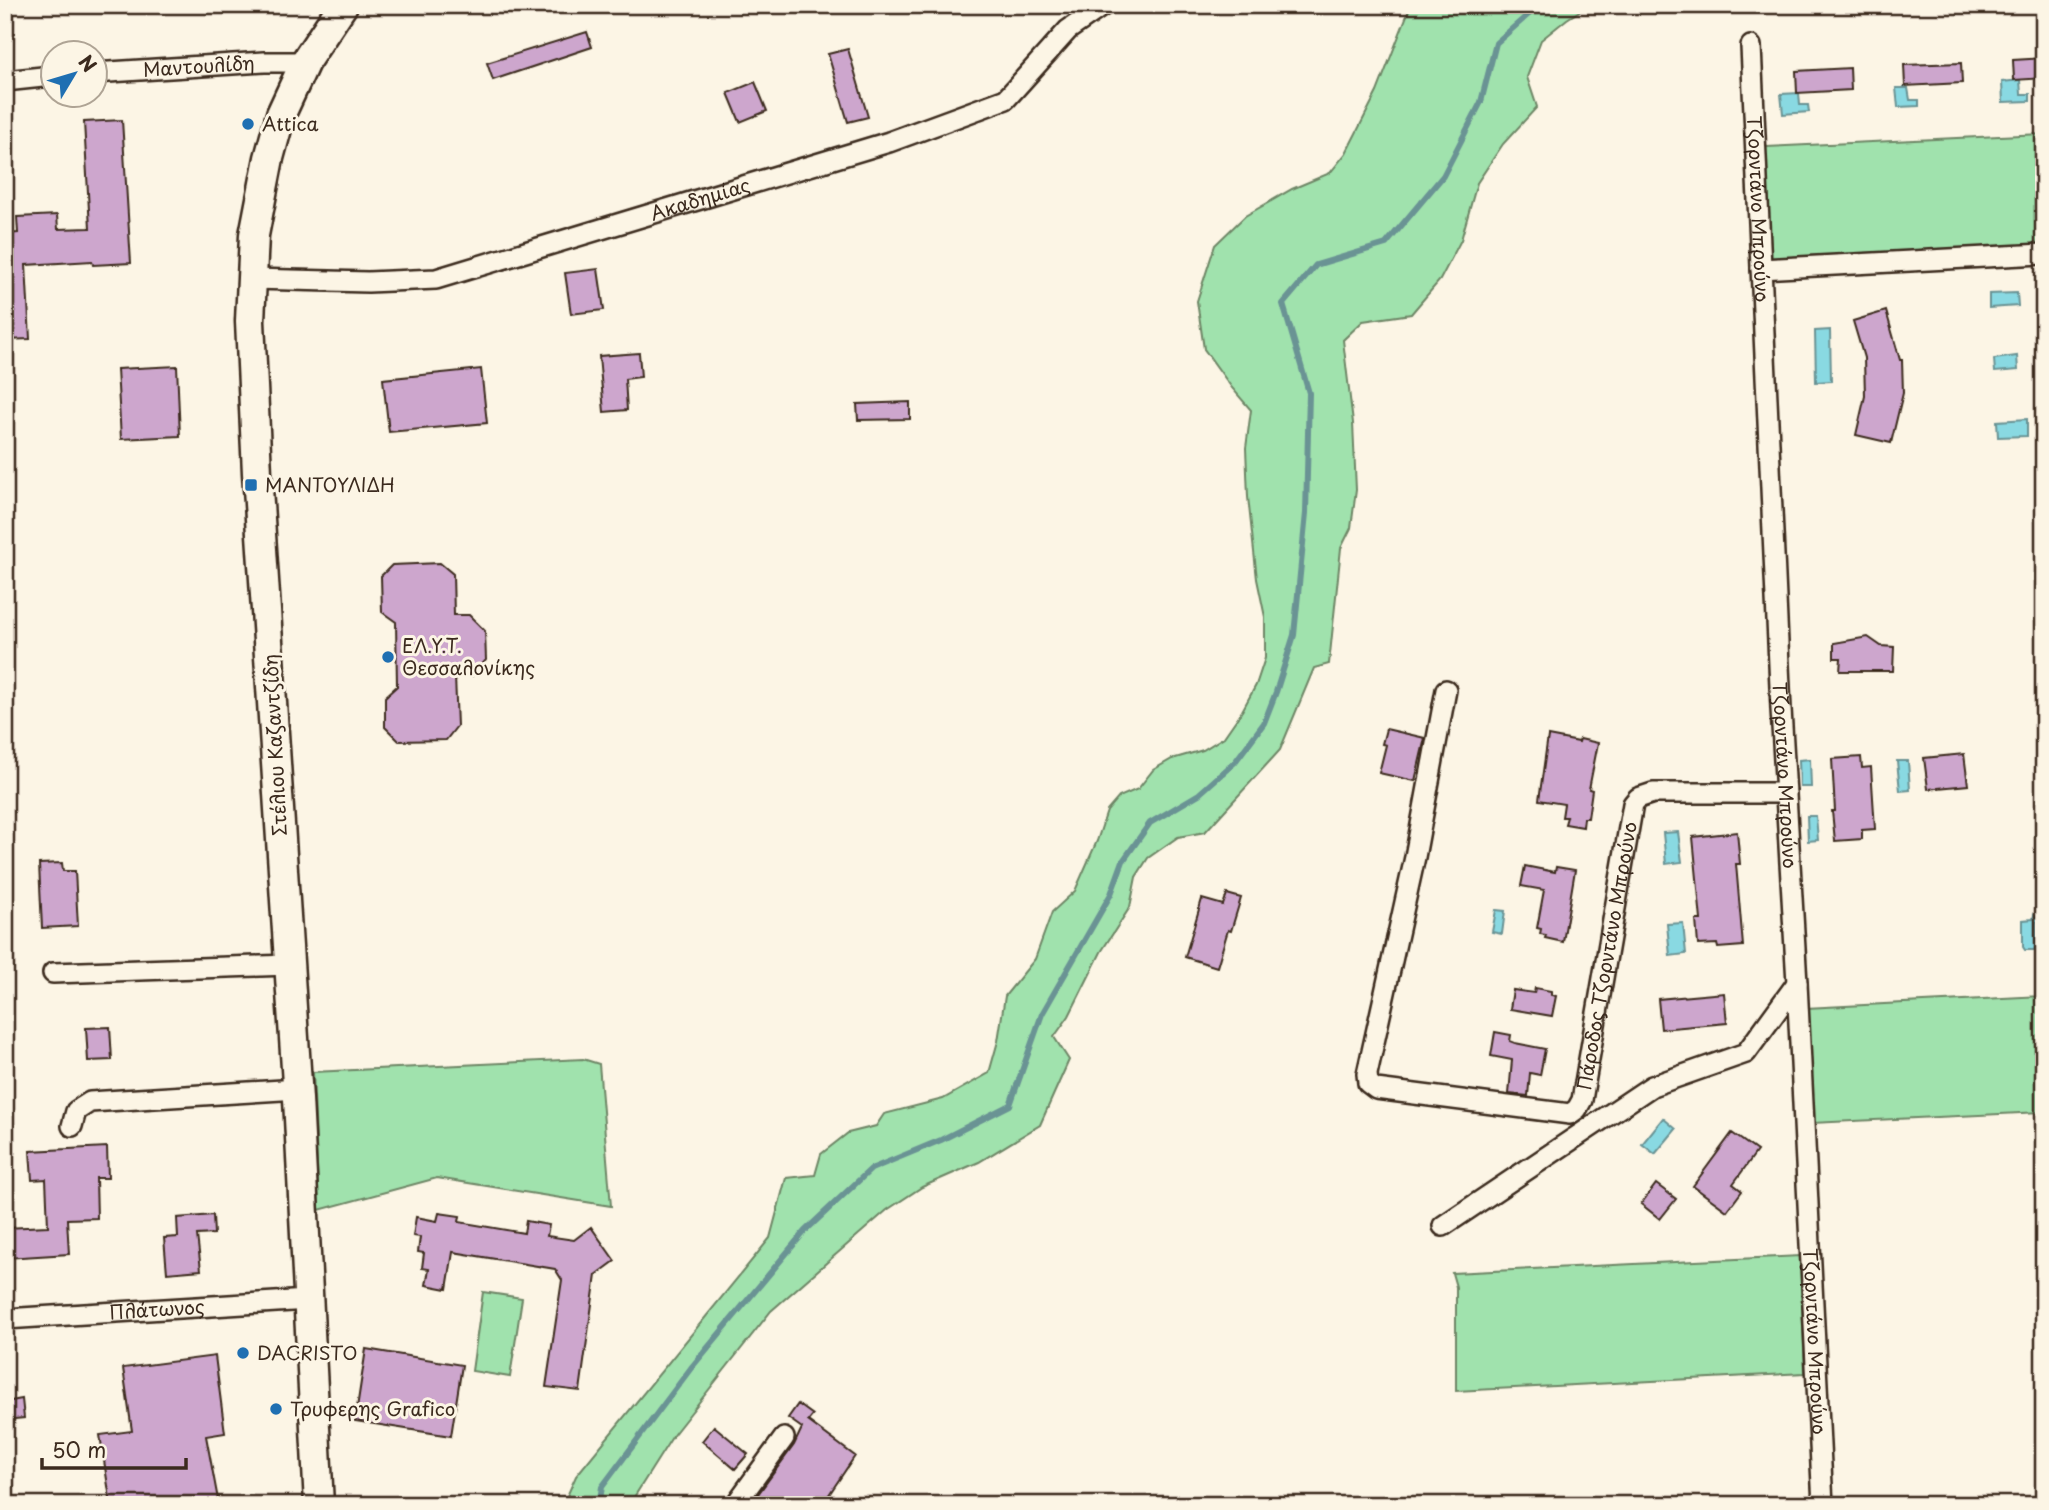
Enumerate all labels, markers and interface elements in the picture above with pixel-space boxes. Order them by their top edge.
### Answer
north arrow [38,38,108,108]
text: N [73,48,104,77]
street label: Μαντουλίδη [142,48,255,83]
place label: Attica [262,109,319,137]
street label: Τζορντάνο Μπρούνο [1741,115,1778,303]
marker: Attica [240,116,256,132]
street label: Ακαδημίας [646,170,753,227]
place label: ΜΑΝΤΟΥΛΙΔΗ [265,470,395,498]
marker: ΜΑΝΤΟΥΛΙΔΗ [243,477,259,493]
place label: ΕΛ.Υ.Τ. Θεσσαλονίκης [402,631,535,681]
marker: ΕΛ.Υ.Τ. Θεσσαλονίκης [380,649,396,665]
street label: Στέλιου Καζαντζίδη [255,653,293,837]
street label: Τζορντάνο Μπρούνο [1767,681,1805,869]
street label: Πάροδος Τζορντάνο Μπρούνο [1569,819,1643,1092]
street label: Τζορντάνο Μπρούνο [1797,1247,1834,1435]
street label: Πλάτωνος [108,1292,205,1325]
place label: DACRISTO [257,1338,357,1366]
marker: DACRISTO [235,1345,251,1361]
place label: Τρυφερης Grafico [290,1394,455,1422]
marker: Τρυφερης Grafico [268,1401,284,1417]
scale bar [42,1426,186,1470]
text: 50 m [52,1433,106,1465]

